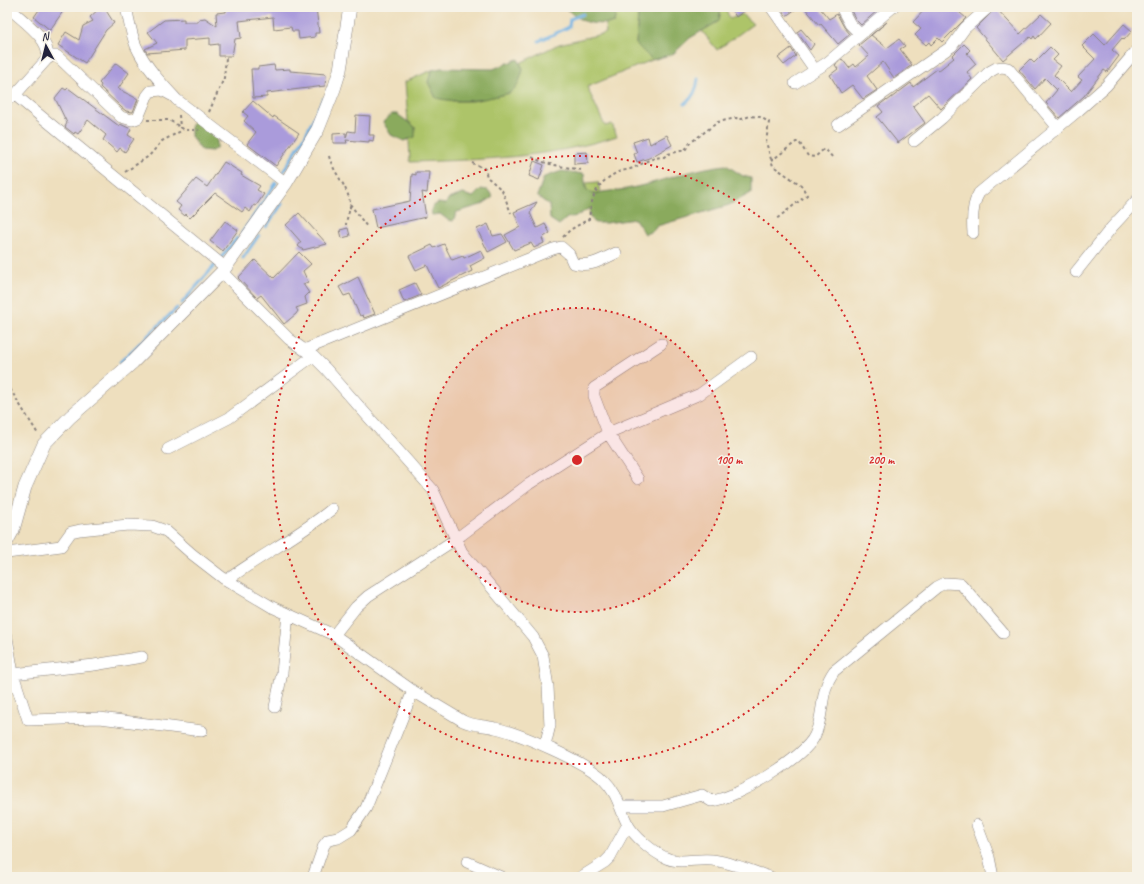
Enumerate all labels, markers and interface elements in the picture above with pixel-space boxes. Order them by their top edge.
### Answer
north arrow [26,26,66,66]
text: N [41,28,51,43]
text: 100 m [716,452,743,468]
text: 200 m [868,452,895,468]
centre of rings [570,453,584,467]

